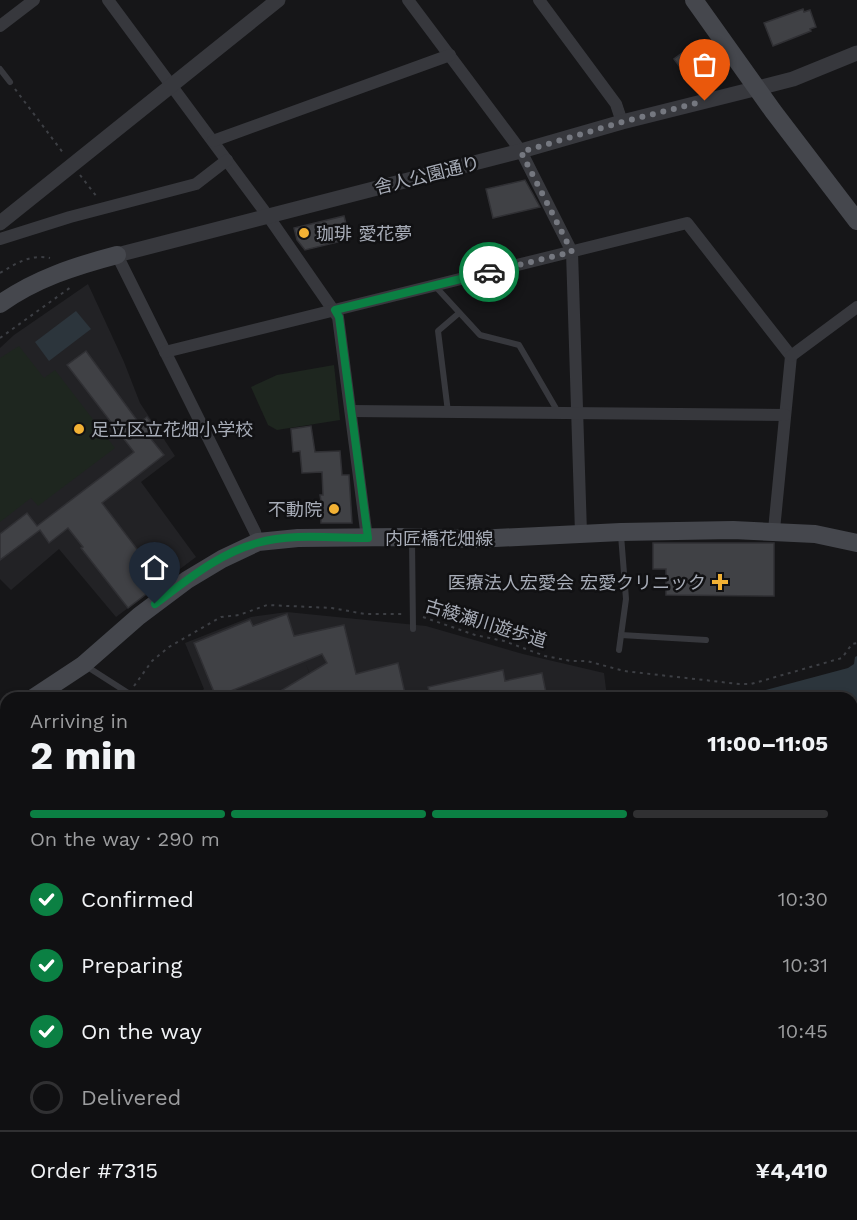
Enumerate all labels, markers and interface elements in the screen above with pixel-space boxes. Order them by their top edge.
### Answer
pin [679,39,730,101]
icon: bag [688,48,721,81]
street label: 舎人公園通り [372,152,482,198]
place label: 珈琲 愛花夢 [316,223,412,244]
marker: 珈琲 愛花夢 [297,226,311,240]
courier [459,242,519,302]
icon: car [473,256,506,289]
place label: 足立区立花畑小学校 [91,419,253,440]
marker: 足立区立花畑小学校 [72,422,86,436]
place label: 不動院 [268,499,322,520]
marker: 不動院 [327,502,341,516]
street label: 内匠橋花畑線 [385,528,493,549]
pin [129,542,180,604]
icon: home [138,551,171,584]
place label: 医療法人宏愛会 宏愛クリニック [448,572,706,593]
marker: 医療法人宏愛会 宏愛クリニック [711,573,729,591]
street label: 古綾瀬川遊歩道 [423,595,549,651]
text: Arriving in [30,709,128,733]
text: 11:00–11:05 [707,731,828,756]
text: 2 min [30,733,137,778]
text: On the way · 290 m [30,827,220,851]
icon: check [30,883,63,916]
text: Confirmed [81,887,194,912]
text: 10:30 [778,887,828,911]
icon: check [30,949,63,982]
text: Preparing [81,953,182,978]
text: 10:31 [782,953,828,977]
icon: check [30,1015,63,1048]
text: On the way [81,1019,202,1044]
text: 10:45 [778,1019,828,1043]
text: Delivered [81,1085,181,1110]
text: Order #7315 [30,1158,158,1183]
text: ¥4,410 [756,1158,828,1183]

